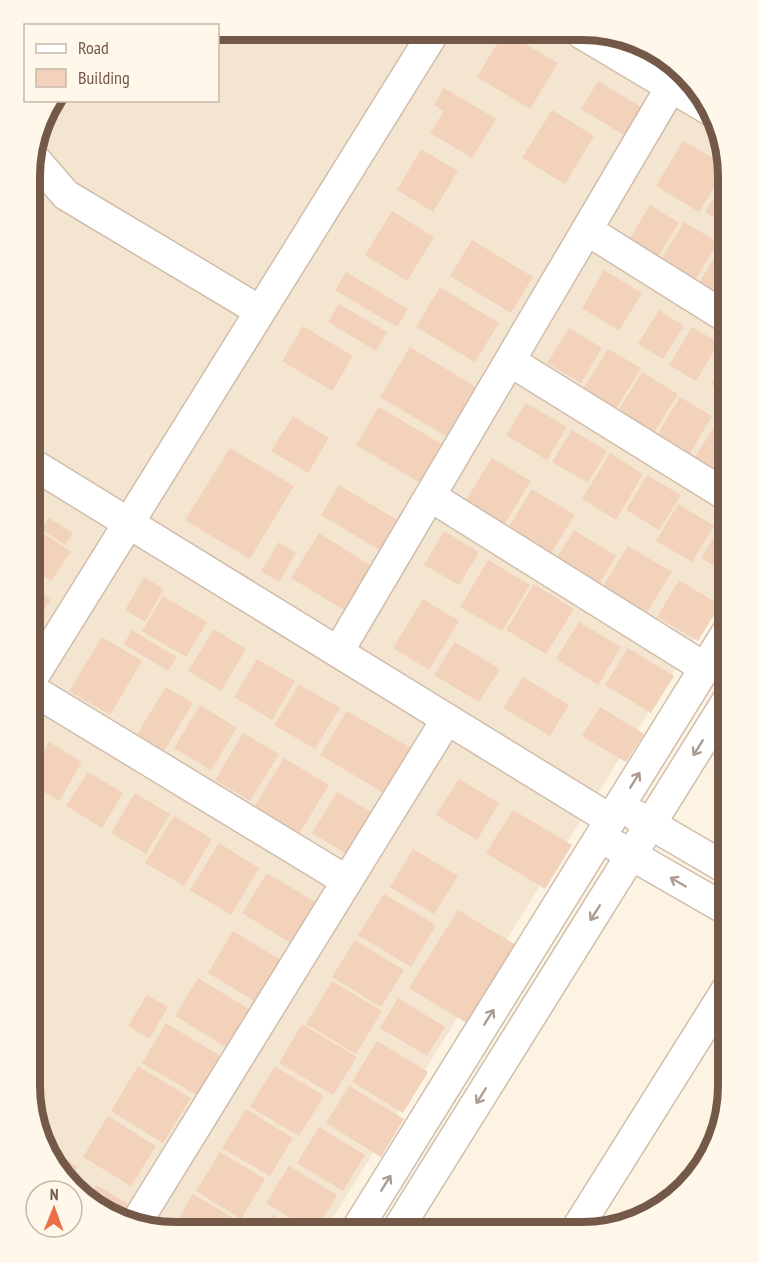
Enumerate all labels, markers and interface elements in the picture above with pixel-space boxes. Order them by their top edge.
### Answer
legend [24,24,219,102]
text: Road [78,36,109,59]
text: Building [78,66,130,89]
one-way arrow [691,739,704,756]
one-way arrow [630,772,642,789]
one-way arrow [670,876,687,888]
one-way arrow [588,904,600,921]
one-way arrow [483,1009,495,1026]
one-way arrow [474,1088,487,1105]
one-way arrow [379,1174,392,1191]
north arrow [24,1179,84,1239]
text: N [50,1184,59,1204]

